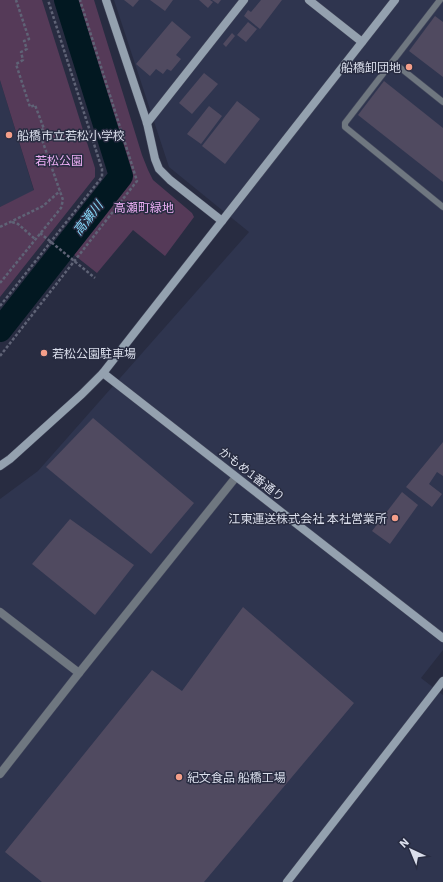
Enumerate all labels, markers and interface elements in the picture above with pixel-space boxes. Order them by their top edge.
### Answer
place label: 船橋卸団地 [341,60,401,75]
marker: 船橋卸団地 [404,62,414,72]
place label: 船橋市立若松小学校 [17,128,125,143]
marker: 船橋市立若松小学校 [4,130,14,140]
park label: 若松公園 [35,153,83,168]
water label: 高瀬川 [69,196,108,239]
park label: 高瀬町緑地 [114,200,174,215]
place label: 若松公園駐車場 [52,346,136,361]
marker: 若松公園駐車場 [39,348,49,358]
street label: かもめ1番通り [216,444,288,504]
place label: 江東運送株式会社 本社営業所 [228,511,387,526]
marker: 江東運送株式会社 本社営業所 [390,513,400,523]
place label: 紀文食品 船橋工場 [187,770,286,785]
marker: 紀文食品 船橋工場 [174,772,184,782]
north arrow [391,830,431,870]
text: N [396,835,412,851]

